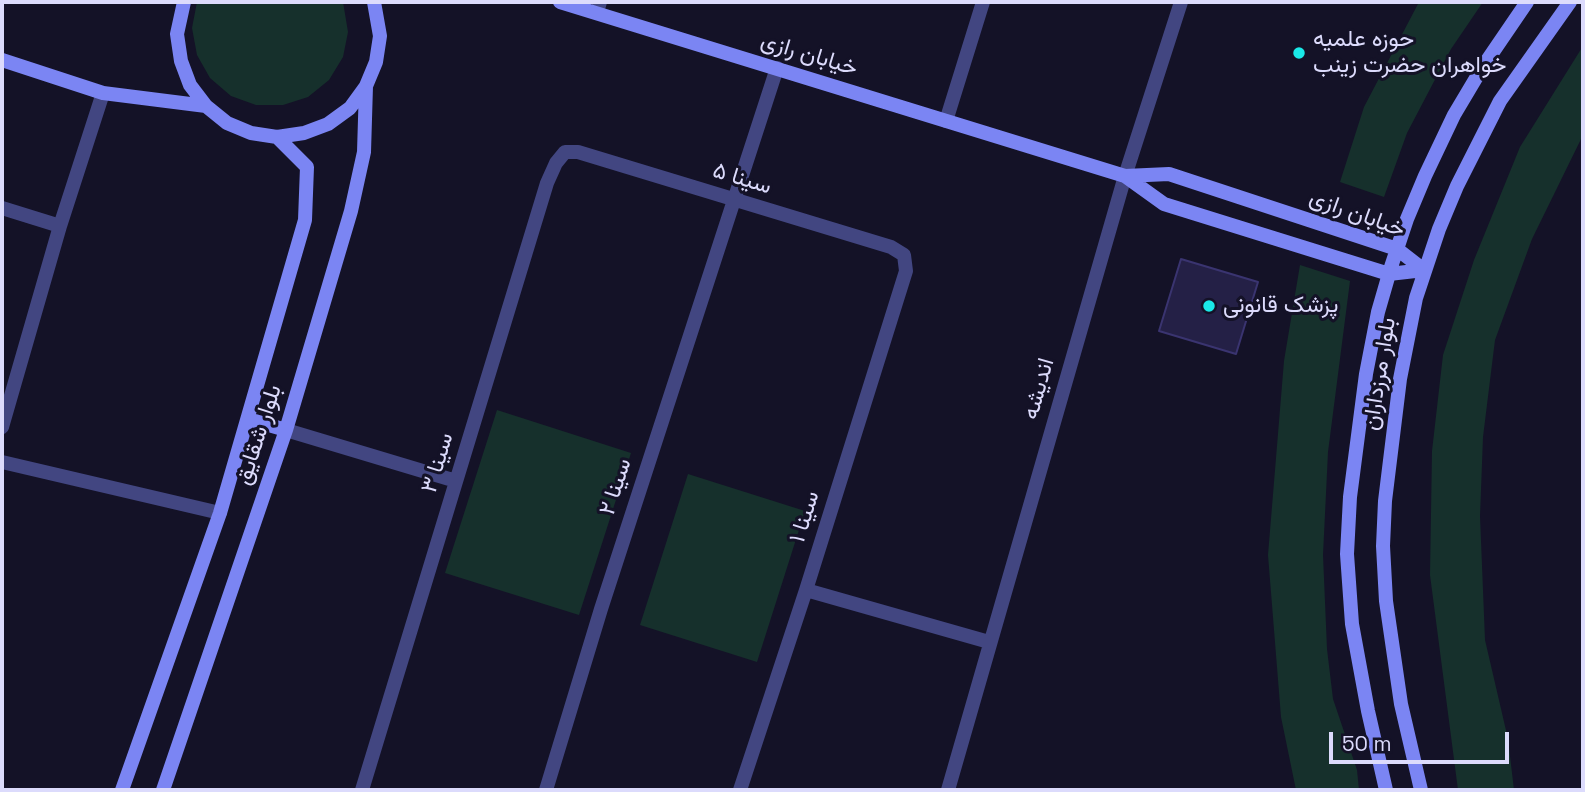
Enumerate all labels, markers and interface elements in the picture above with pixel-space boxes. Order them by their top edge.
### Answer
place label: حوزه علمیه خواهران حضرت زینب [1313,26,1507,80]
street label: خیابان رازی [757,27,861,83]
marker: حوزه علمیه خواهران حضرت زینب [1291,45,1307,61]
street label: سینا ۵ [709,157,775,201]
street label: خیابان رازی [1305,184,1409,244]
place label: پزشک قانونی [1223,292,1339,320]
marker: پزشک قانونی [1201,298,1217,314]
street label: بلوار مرزداران [1357,316,1403,432]
street label: اندیشه [1017,355,1061,423]
street label: بلوار شقایق [230,381,288,489]
street label: سینا ۳ [416,430,460,496]
street label: سینا ۲ [594,455,638,519]
street label: سینا ۱ [784,488,826,546]
scale bar [1333,718,1513,762]
text: 50 m [1342,730,1392,757]

